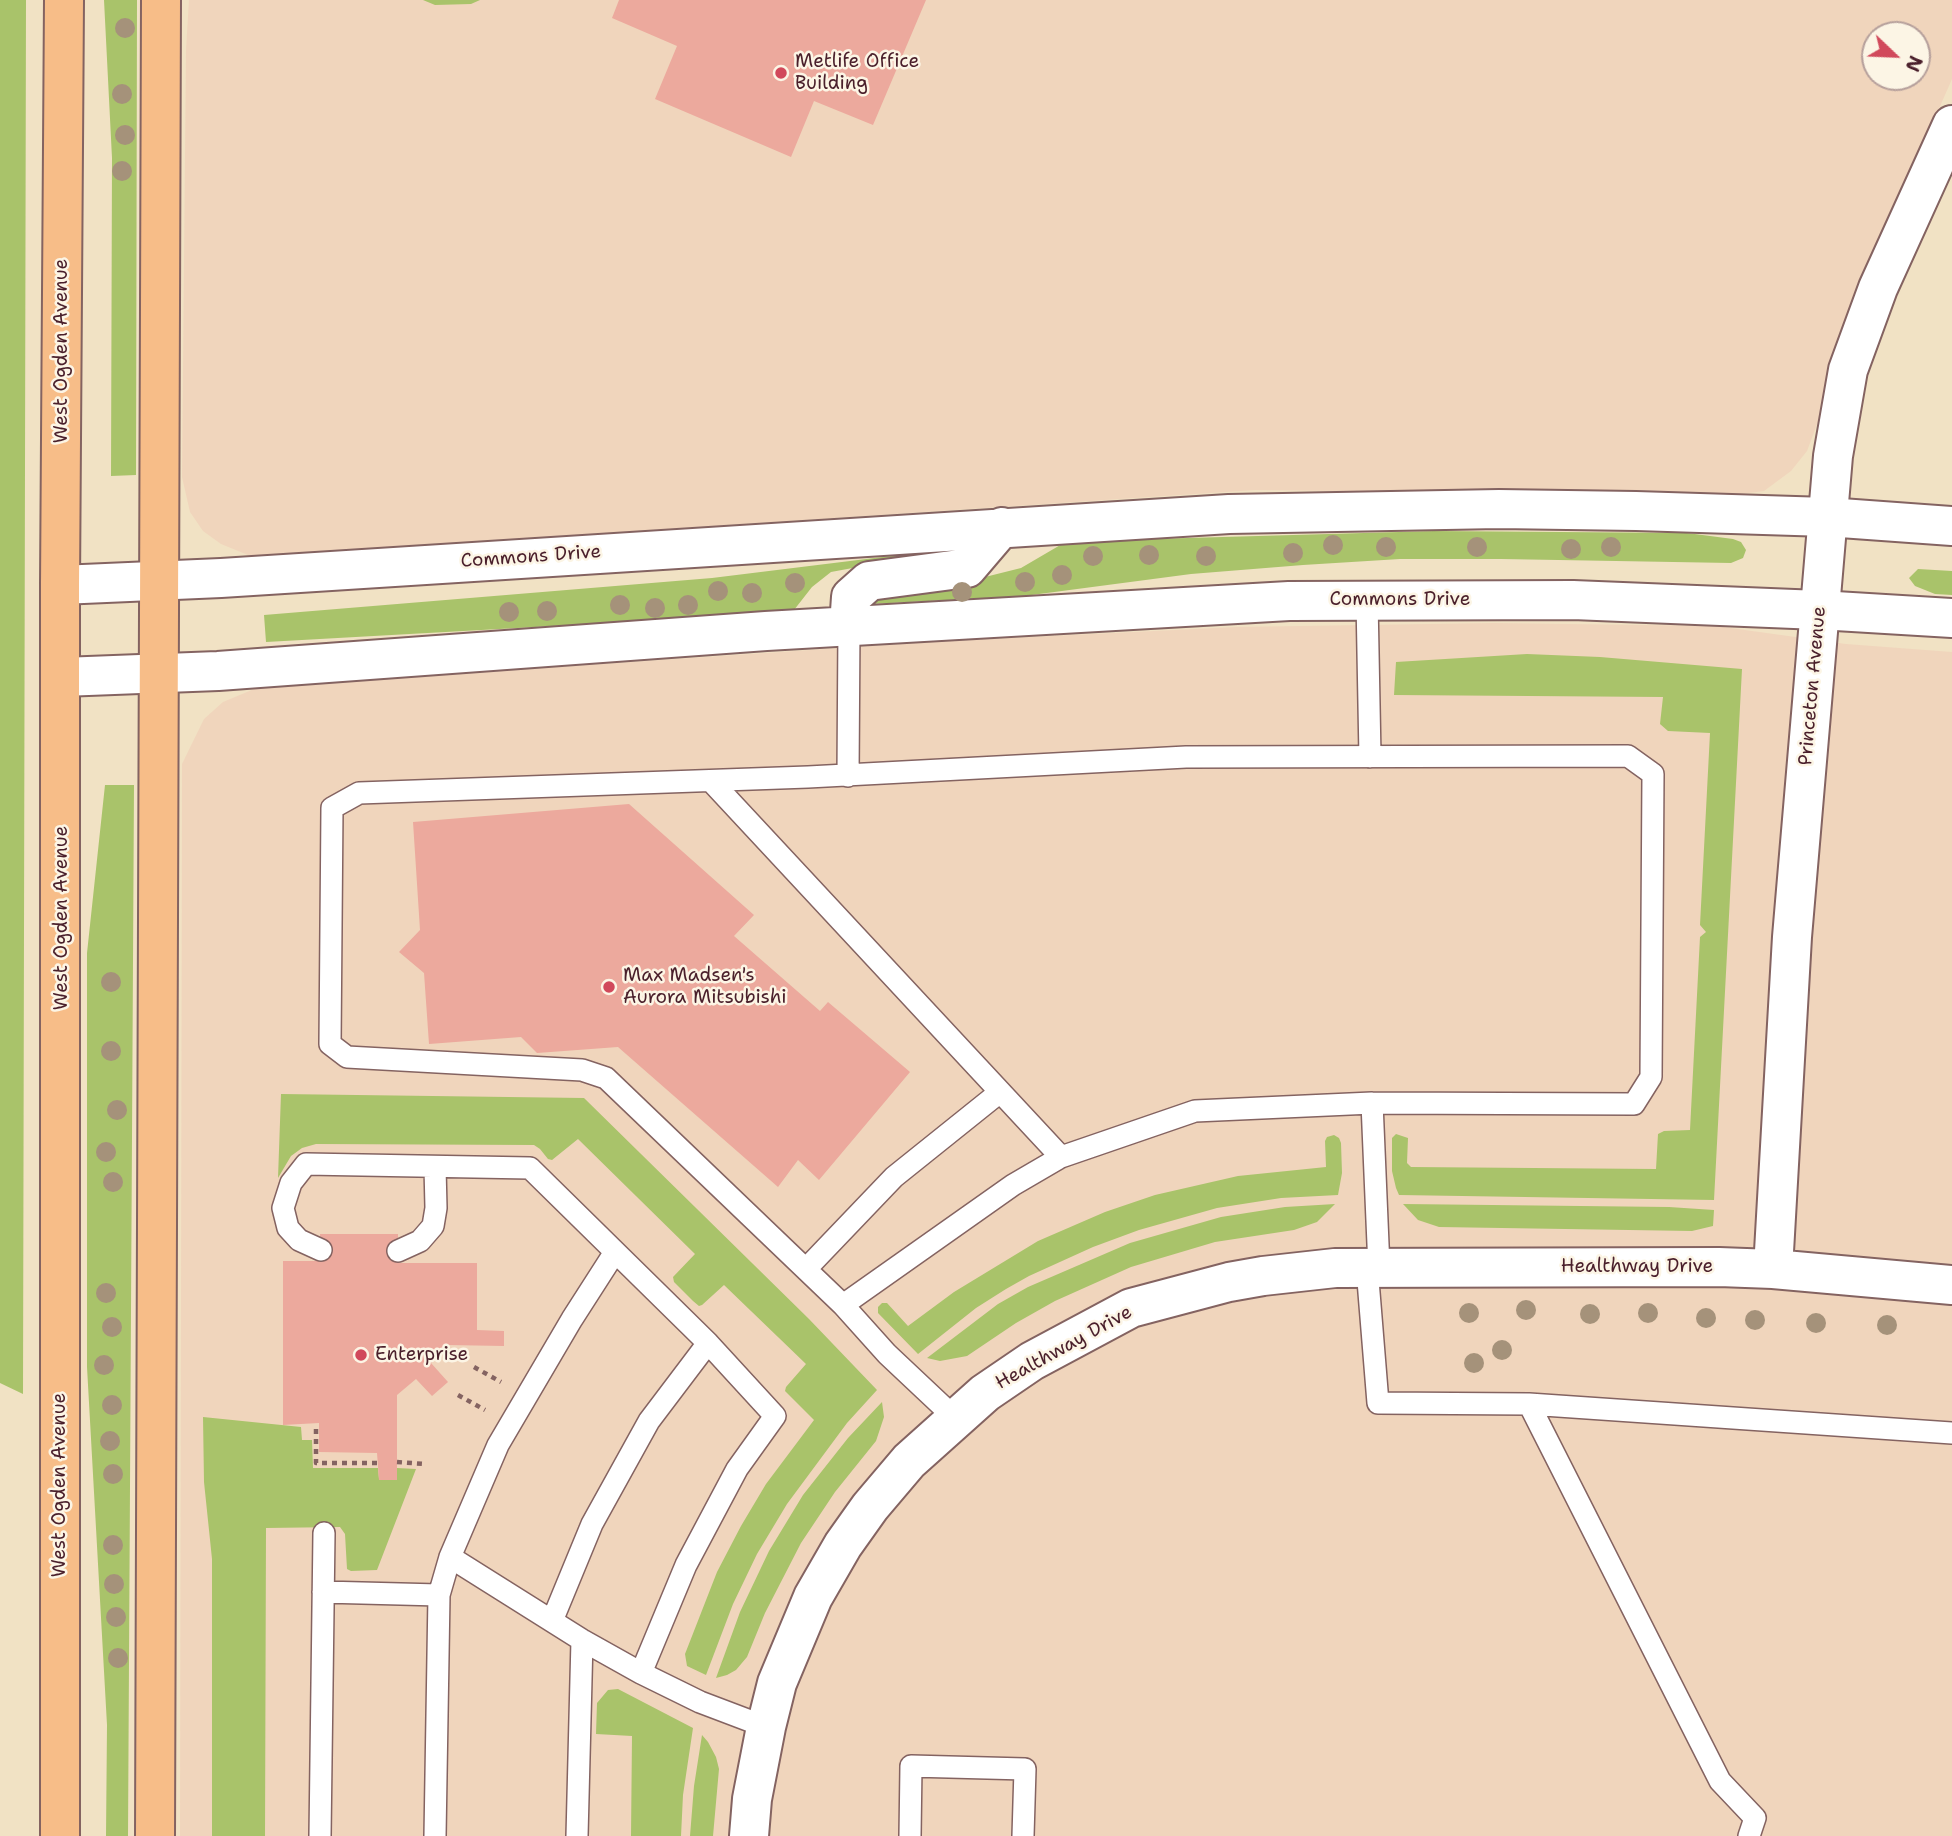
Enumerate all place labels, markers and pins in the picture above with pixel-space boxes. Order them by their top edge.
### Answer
place label: Metlife Office Building [795,51,919,95]
marker: Metlife Office Building [773,65,789,81]
place label: Max Madsen's Aurora Mitsubishi [623,965,787,1009]
marker: Max Madsen's Aurora Mitsubishi [601,979,617,995]
place label: Enterprise [375,1344,468,1366]
marker: Enterprise [353,1347,369,1363]

